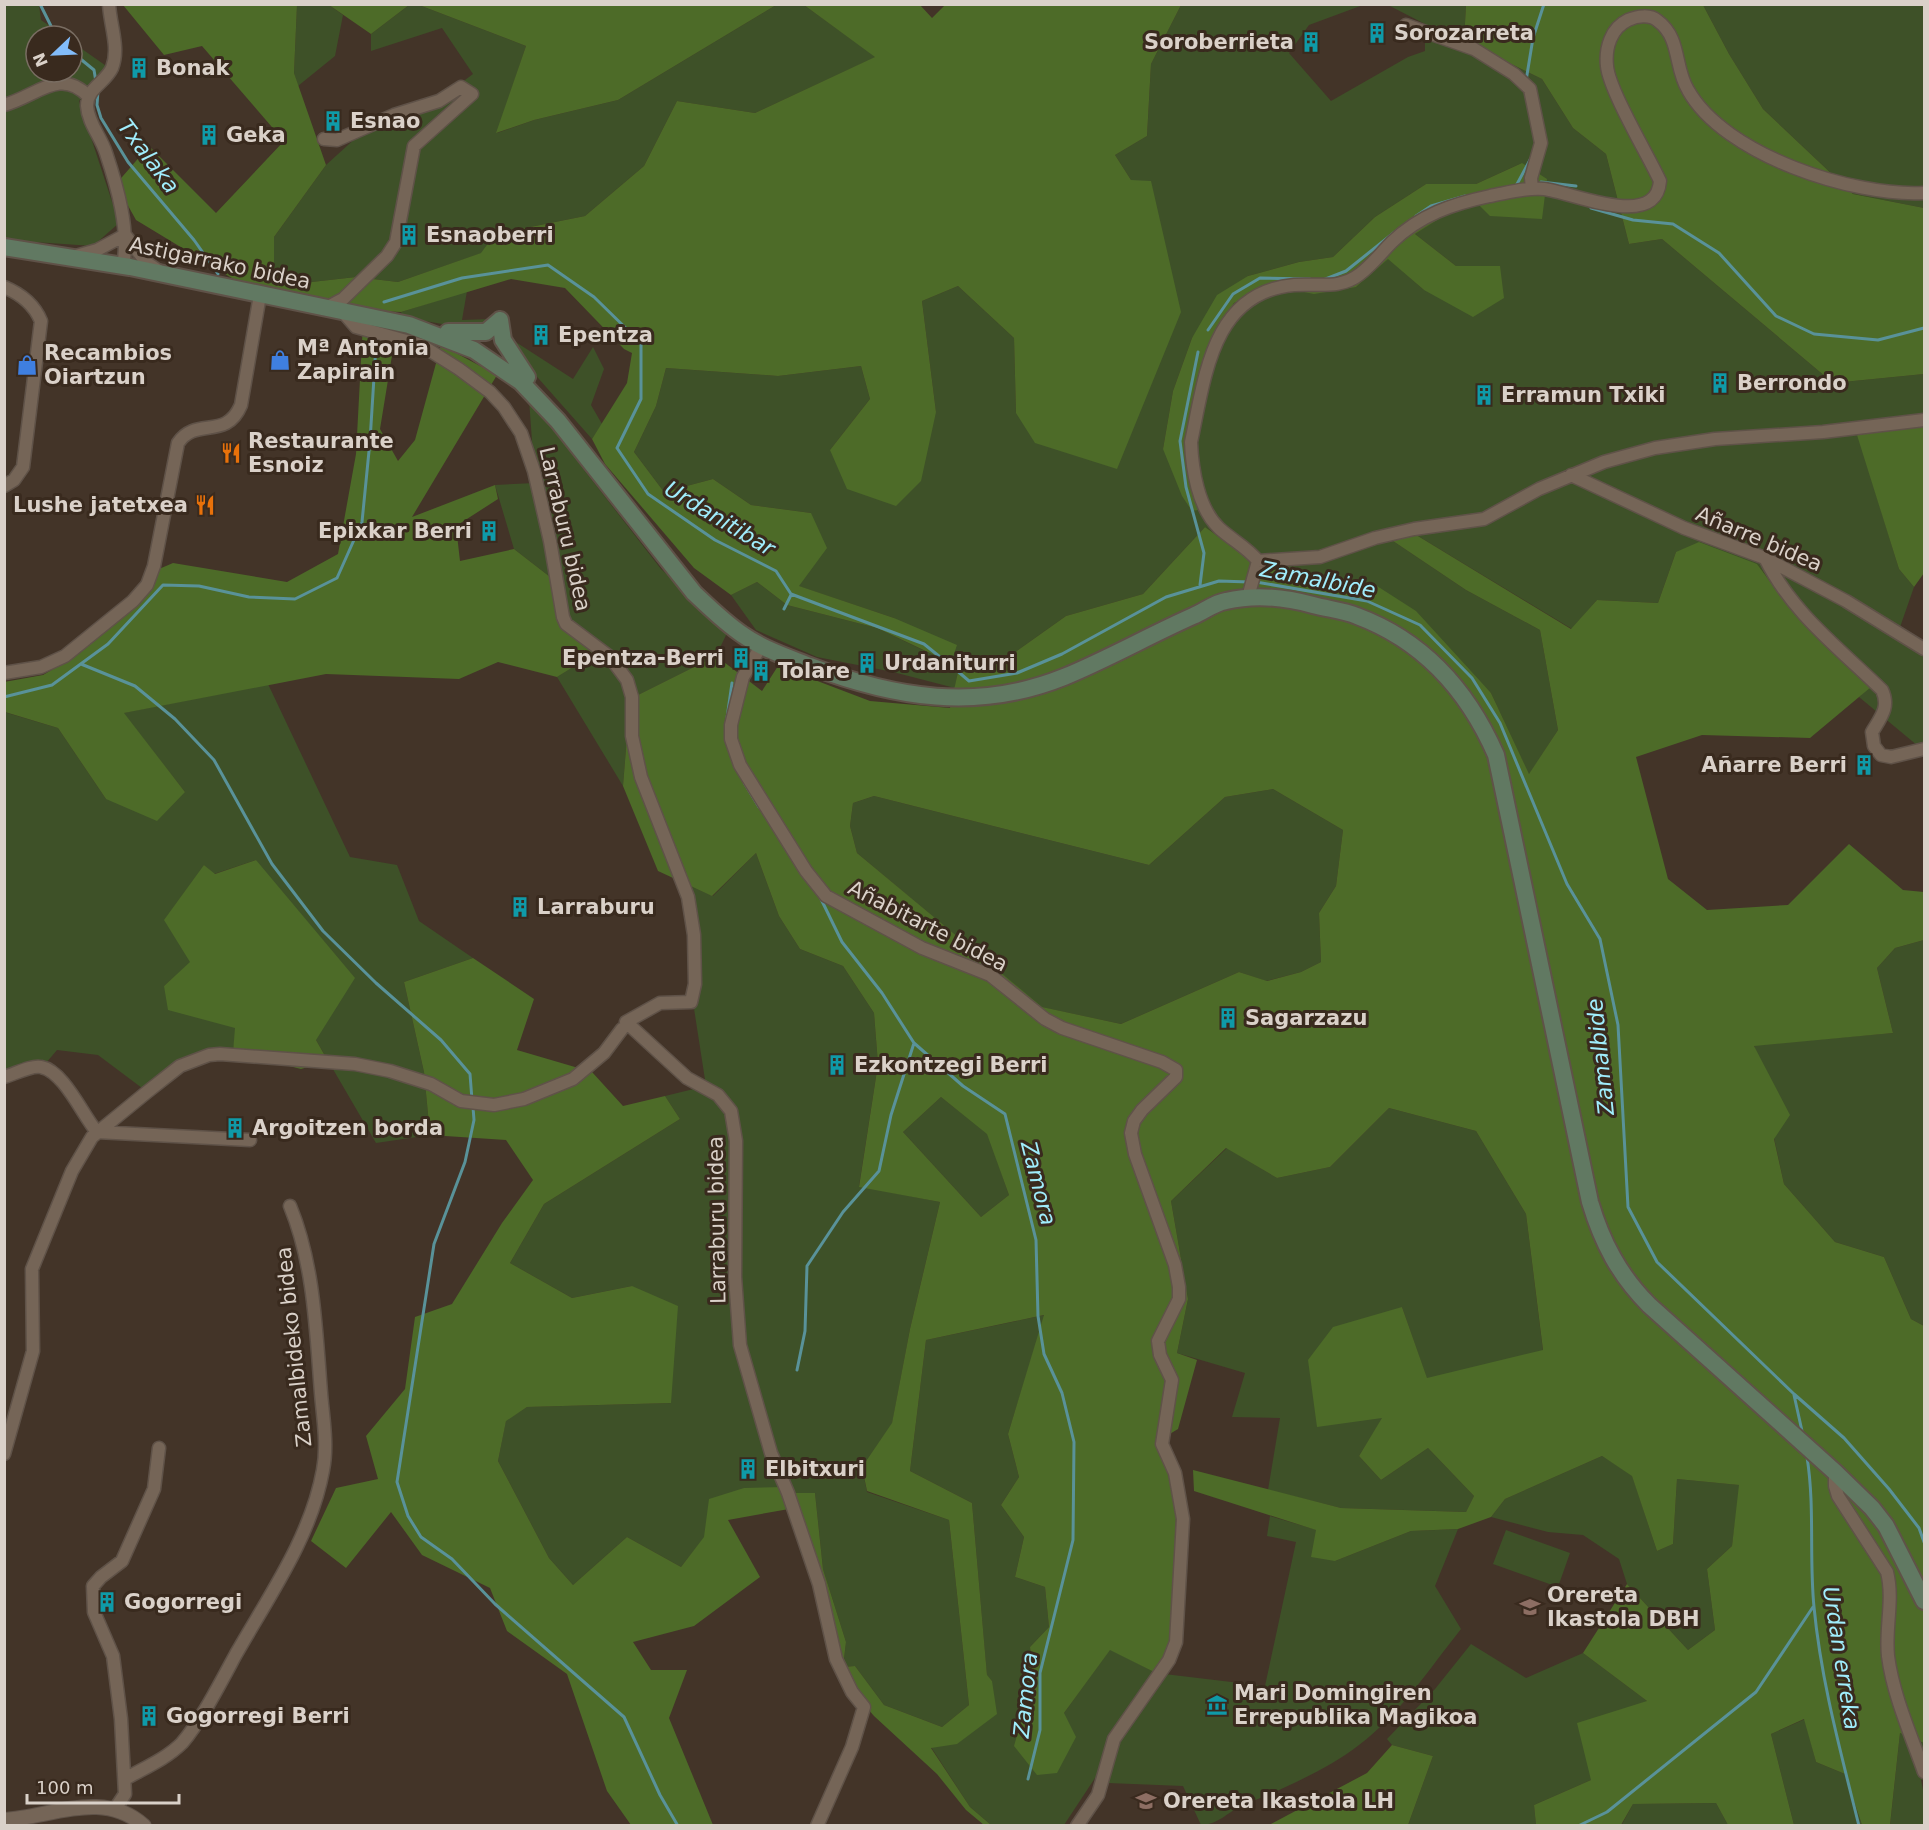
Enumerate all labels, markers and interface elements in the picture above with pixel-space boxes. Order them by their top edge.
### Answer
building icon: Sorozarreta [1365,21,1389,45]
place label: Sorozarreta [1394,21,1534,45]
north arrow [24,24,84,84]
place label: Soroberrieta [1144,30,1294,54]
building icon: Soroberrieta [1299,30,1323,54]
text: N [29,50,52,70]
building icon: Bonak [127,56,151,80]
place label: Bonak [156,56,231,80]
building icon: Esnao [321,109,345,133]
place label: Esnao [350,109,420,133]
water label: Txalaka [113,115,184,198]
building icon: Geka [197,123,221,147]
place label: Geka [226,123,286,147]
building icon: Esnaoberri [397,223,421,247]
place label: Esnaoberri [426,223,554,247]
street label: Astigarrako bidea [127,232,313,294]
building icon: Epentza [529,323,553,347]
place label: Epentza [558,323,653,347]
place label: Mª Antonia Zapirain [297,336,429,384]
place label: Recambios Oiartzun [44,341,172,389]
shop icon: Mª Antonia Zapirain [268,348,292,372]
shop icon: Recambios Oiartzun [15,353,39,377]
building icon: Berrondo [1708,371,1732,395]
place label: Berrondo [1737,371,1847,395]
building icon: Erramun Txiki [1472,383,1496,407]
place label: Erramun Txiki [1501,383,1666,407]
place label: Restaurante Esnoiz [248,429,394,477]
restaurant icon: Restaurante Esnoiz [219,441,243,465]
street label: Larraburu bidea [534,445,596,613]
water label: Urdanitibar [660,476,781,562]
place label: Lushe jatetxea [13,493,188,517]
restaurant icon: Lushe jatetxea [193,493,217,517]
street label: Añarre bidea [1692,502,1826,576]
place label: Epixkar Berri [318,519,472,543]
building icon: Epixkar Berri [477,519,501,543]
water label: Zamalbide [1257,556,1378,603]
place label: Epentza-Berri [562,646,724,670]
building icon: Epentza-Berri [729,646,753,670]
building icon: Urdaniturri [855,651,879,675]
place label: Urdaniturri [884,651,1016,675]
building icon: Tolare [749,659,773,683]
place label: Tolare [778,659,850,683]
place label: Añarre Berri [1701,753,1847,777]
building icon: Añarre Berri [1852,753,1876,777]
street label: Añabitarte bidea [844,875,1012,977]
building icon: Larraburu [508,895,532,919]
place label: Larraburu [537,895,655,919]
water label: Zamalbide [1582,997,1619,1118]
building icon: Sagarzazu [1216,1006,1240,1030]
place label: Sagarzazu [1245,1006,1367,1030]
building icon: Ezkontzegi Berri [825,1053,849,1077]
place label: Ezkontzegi Berri [854,1053,1048,1077]
building icon: Argoitzen borda [223,1116,247,1140]
place label: Argoitzen borda [252,1116,443,1140]
street label: Larraburu bidea [704,1136,730,1304]
water label: Zamora [1016,1137,1061,1228]
street label: Zamalbideko bidea [272,1246,316,1448]
building icon: Elbitxuri [736,1457,760,1481]
place label: Elbitxuri [765,1457,865,1481]
place label: Orereta Ikastola DBH [1547,1583,1700,1631]
water label: Urdan erreka [1818,1585,1865,1732]
building icon: Gogorregi [95,1590,119,1614]
place label: Gogorregi [124,1590,242,1614]
school or university icon: Orereta Ikastola DBH [1518,1595,1542,1619]
water label: Zamora [1008,1651,1042,1740]
place label: Mari Domingiren Errepublika Magikoa [1234,1681,1477,1729]
museum icon: Mari Domingiren Errepublika Magikoa [1205,1693,1229,1717]
building icon: Gogorregi Berri [137,1704,161,1728]
place label: Gogorregi Berri [166,1704,350,1728]
scale bar [27,1767,178,1805]
text: 100 m [36,1777,94,1798]
school or university icon: Orereta Ikastola LH [1134,1789,1158,1813]
place label: Orereta Ikastola LH [1163,1789,1394,1813]

